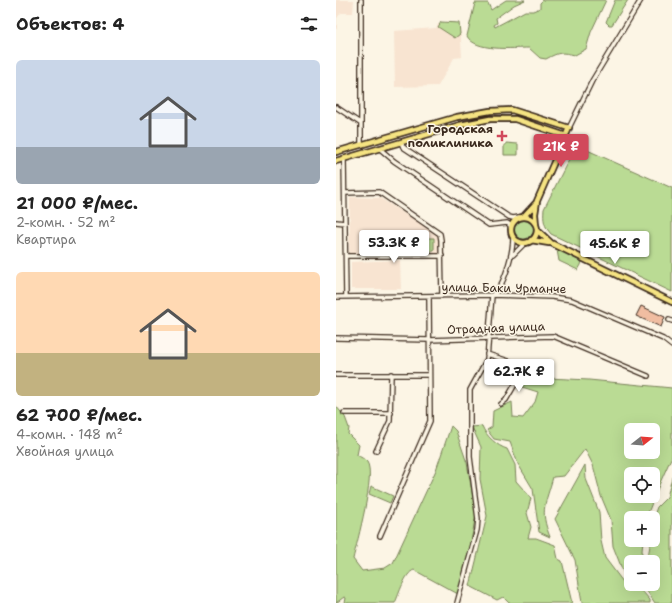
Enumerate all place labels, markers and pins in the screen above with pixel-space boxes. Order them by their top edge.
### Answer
place label: Городская поликлиника [408,121,494,151]
marker: Городская поликлиника [496,130,508,142]
pin: 21K ₽ [533,134,589,168]
pin: 53.3K ₽ [357,230,431,264]
pin: 45.6K ₽ [578,231,652,265]
pin: 62.7K ₽ [482,359,556,393]

